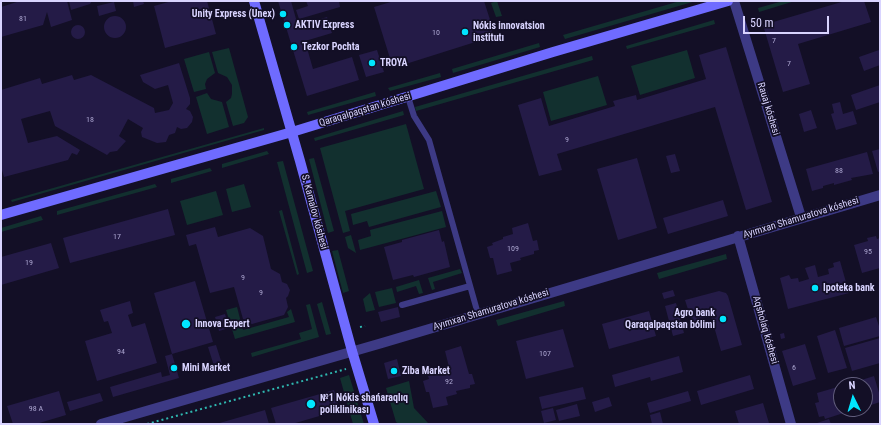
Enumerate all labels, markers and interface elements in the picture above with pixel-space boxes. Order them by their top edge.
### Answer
place label: Unity Express (Unex) [192,8,275,20]
scale bar [745,8,831,34]
marker: Unity Express (Unex) [278,9,288,19]
house number: 81 [19,14,27,24]
text: 50 m [750,16,774,30]
place label: AKTIV Express [295,19,354,31]
marker: AKTIV Express [282,20,292,30]
place label: Nókis innovatsion institutı [473,20,545,44]
marker: Nókis innovatsion institutı [460,27,470,37]
house number: 10 [432,28,440,38]
house number: 7 [772,36,776,46]
place label: Tezkor Pochta [302,41,360,53]
marker: Tezkor Pochta [289,42,299,52]
place label: TROYA [380,57,407,69]
marker: TROYA [367,58,377,68]
house number: 7 [787,59,791,69]
street label: Rauaj kóshesi [754,81,782,137]
street label: Qaraqalpaqstan kóshesi [318,90,412,130]
house number: 18 [86,115,94,125]
house number: 9 [565,135,569,145]
house number: 88 [835,166,843,176]
street label: S. Kamalov kóshesi [298,173,330,251]
street label: Ayımxan Shamuratova kóshesi [742,195,860,241]
house number: 17 [113,232,121,242]
house number: 109 [507,244,519,254]
house number: 95 [864,247,872,257]
house number: 19 [25,258,33,268]
house number: 9 [241,273,245,283]
place label: Ipoteka bank [823,282,875,294]
marker: Ipoteka bank [810,283,820,293]
street label: Ayımxan Shamuratova kóshesi [432,287,550,333]
house number: 9 [259,288,263,298]
street label: Aqsholaq kóshesi [750,295,780,365]
place label: Agro bank Qaraqalpaqstan bólimi [625,307,715,330]
marker: Agro bank Qaraqalpaqstan bólimi [718,314,728,324]
marker: Innova Expert [180,318,192,330]
place label: Innova Expert [195,318,250,330]
house number: 94 [117,347,125,357]
house number: 107 [539,349,551,359]
place label: Mini Market [182,362,230,374]
marker: Mini Market [169,363,179,373]
house number: 6 [792,363,796,373]
place label: Ziba Market [402,365,450,377]
marker: Ziba Market [389,366,399,376]
house number: 92 [445,377,453,387]
north arrow [833,377,873,417]
text: N [848,379,856,392]
place label: №1 Nókis shańaraqlıq poliklinikası [320,392,408,416]
marker: №1 Nókis shańaraqlıq poliklinikası [305,398,317,410]
house number: 98 А [29,404,43,414]

